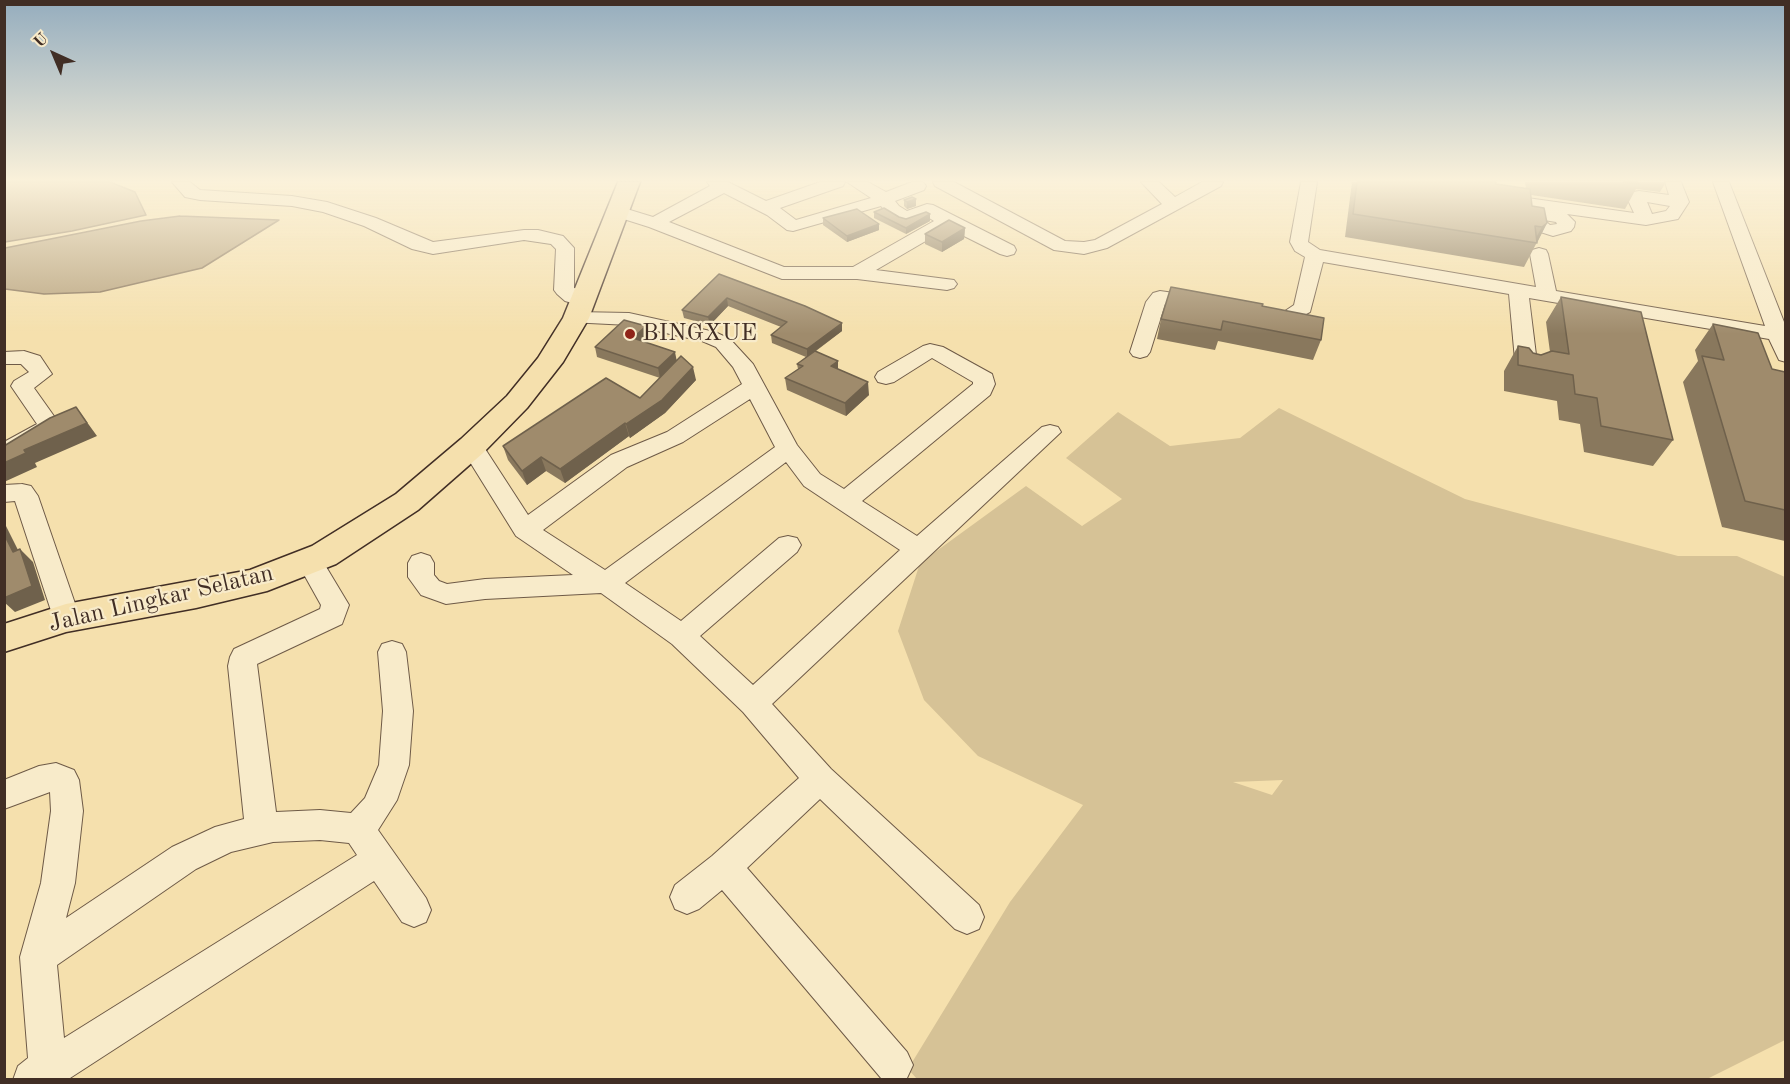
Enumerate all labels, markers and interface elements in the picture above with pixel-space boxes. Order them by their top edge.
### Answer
north arrow [24,24,84,84]
text: U [31,31,52,51]
place label: BINGXUE [642,320,757,348]
marker: BINGXUE [623,327,637,341]
street label: Jalan Lingkar Selatan [46,559,276,639]

